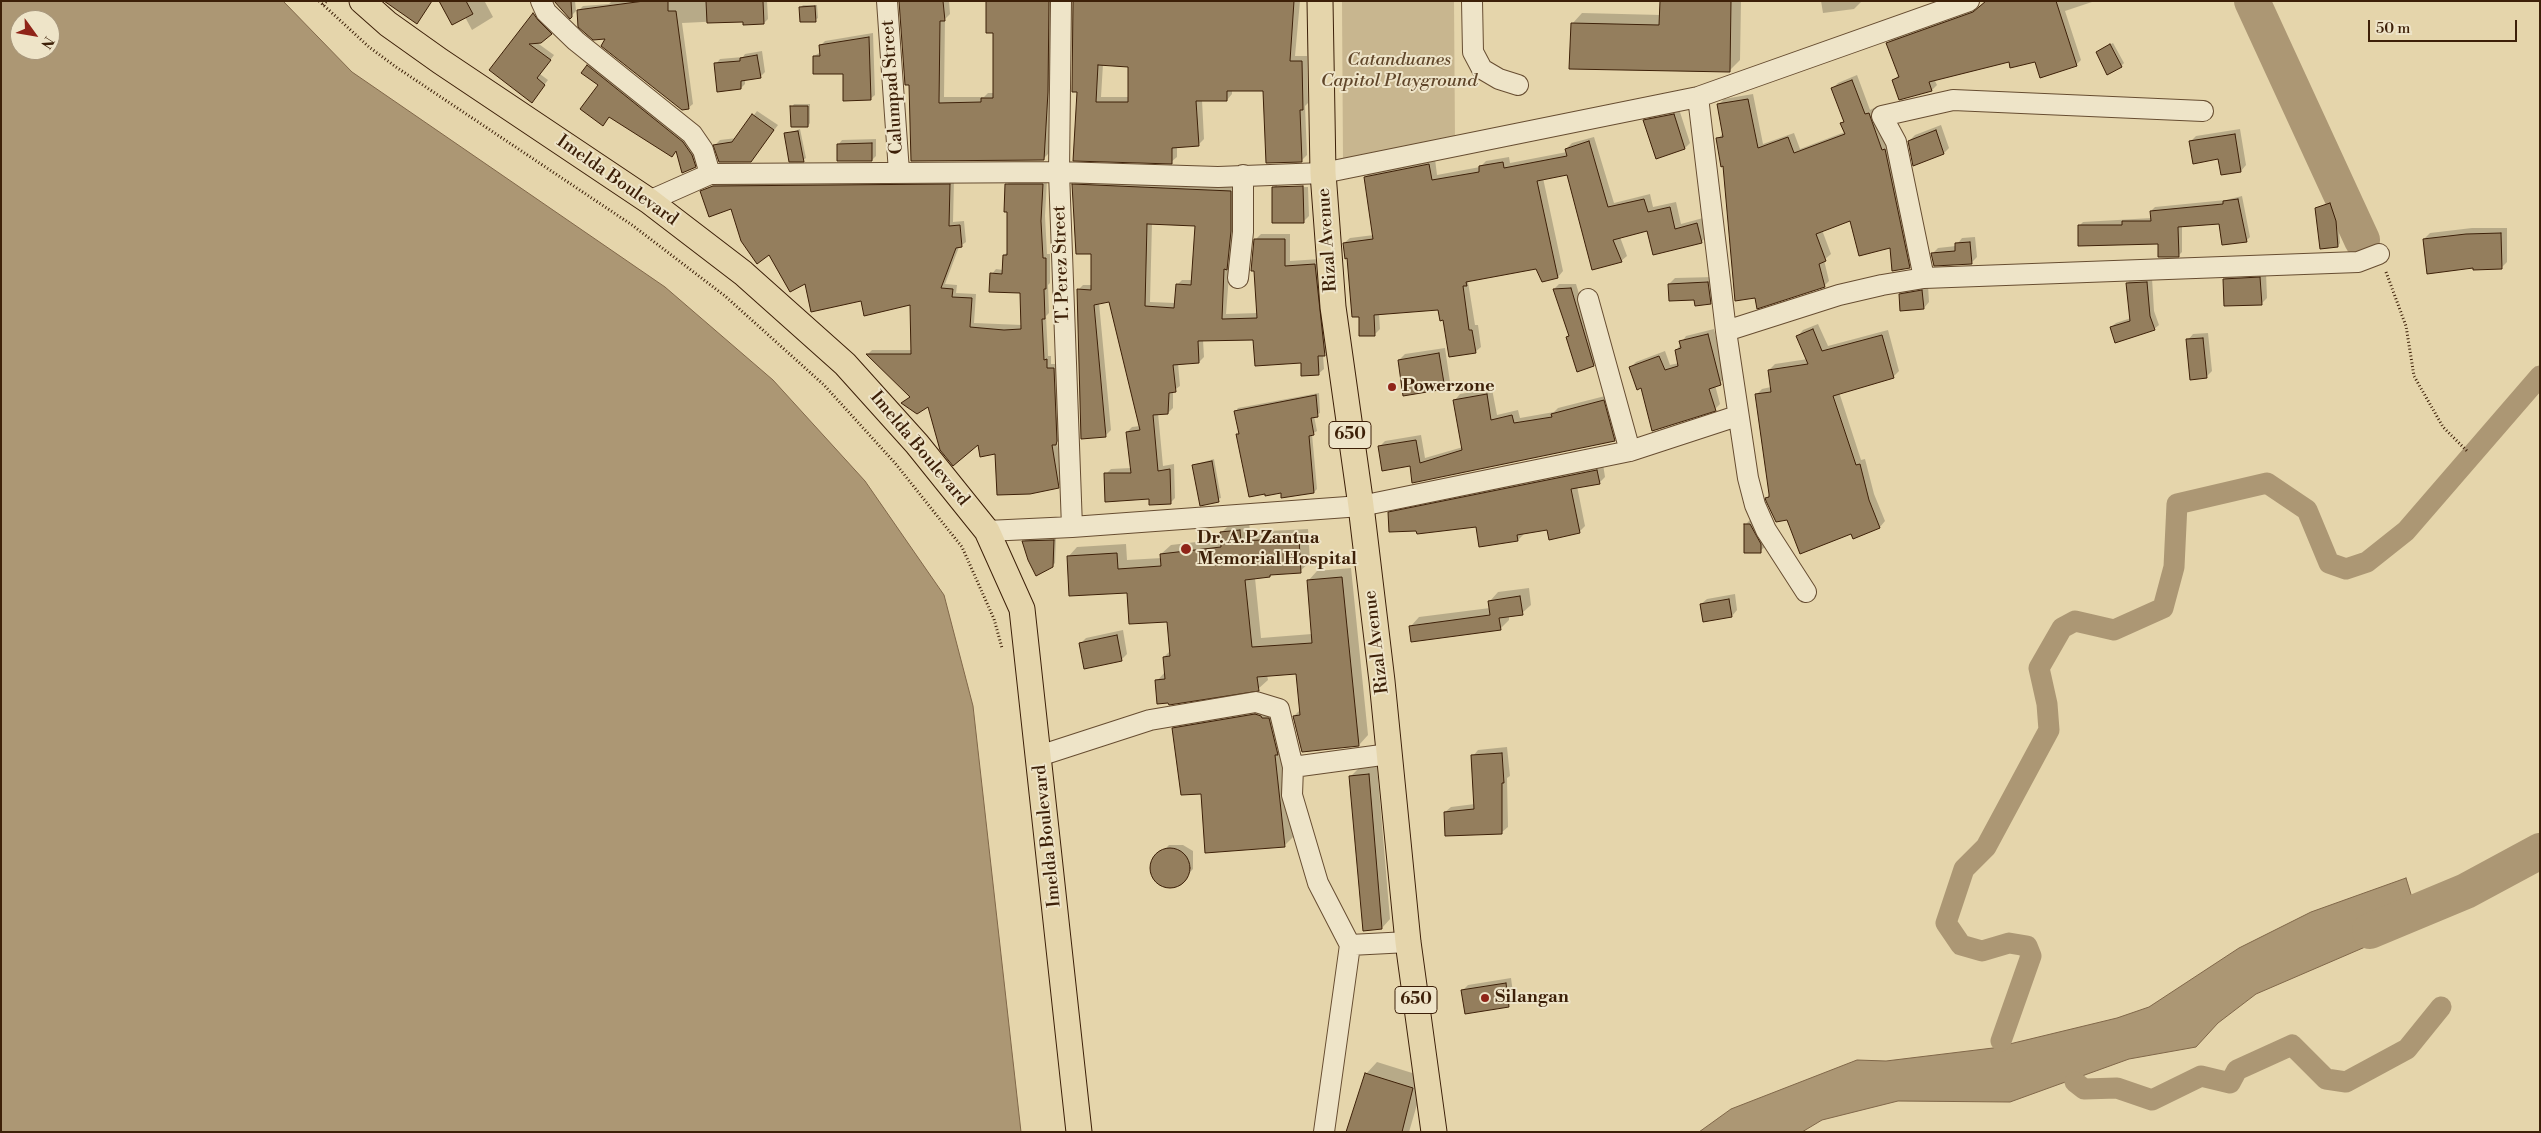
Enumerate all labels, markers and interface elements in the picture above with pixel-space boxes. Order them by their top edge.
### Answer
north arrow [10,10,60,60]
scale bar [2371,10,2520,42]
street label: Calumpad Street [878,19,908,155]
text: 50 m [2376,19,2410,38]
text: N [36,33,57,52]
park label: Catanduanes Capitol Playground [1321,50,1477,92]
street label: Imelda Boulevard [552,131,682,231]
street label: Rizal Avenue [1314,187,1342,293]
street label: T. Perez Street [1049,205,1075,323]
place label: Powerzone [1402,376,1495,398]
marker: Powerzone [1386,381,1398,393]
street label: Imelda Boulevard [865,387,973,511]
road number: 650 [1329,422,1371,448]
place label: Dr. A.P Zantua Memorial Hospital [1197,528,1357,570]
marker: Dr. A.P Zantua Memorial Hospital [1179,542,1193,556]
street label: Rizal Avenue [1360,589,1394,695]
street label: Imelda Boulevard [1030,764,1066,908]
road number: 650 [1395,986,1437,1014]
place label: Silangan [1495,987,1569,1009]
marker: Silangan [1479,992,1491,1004]

